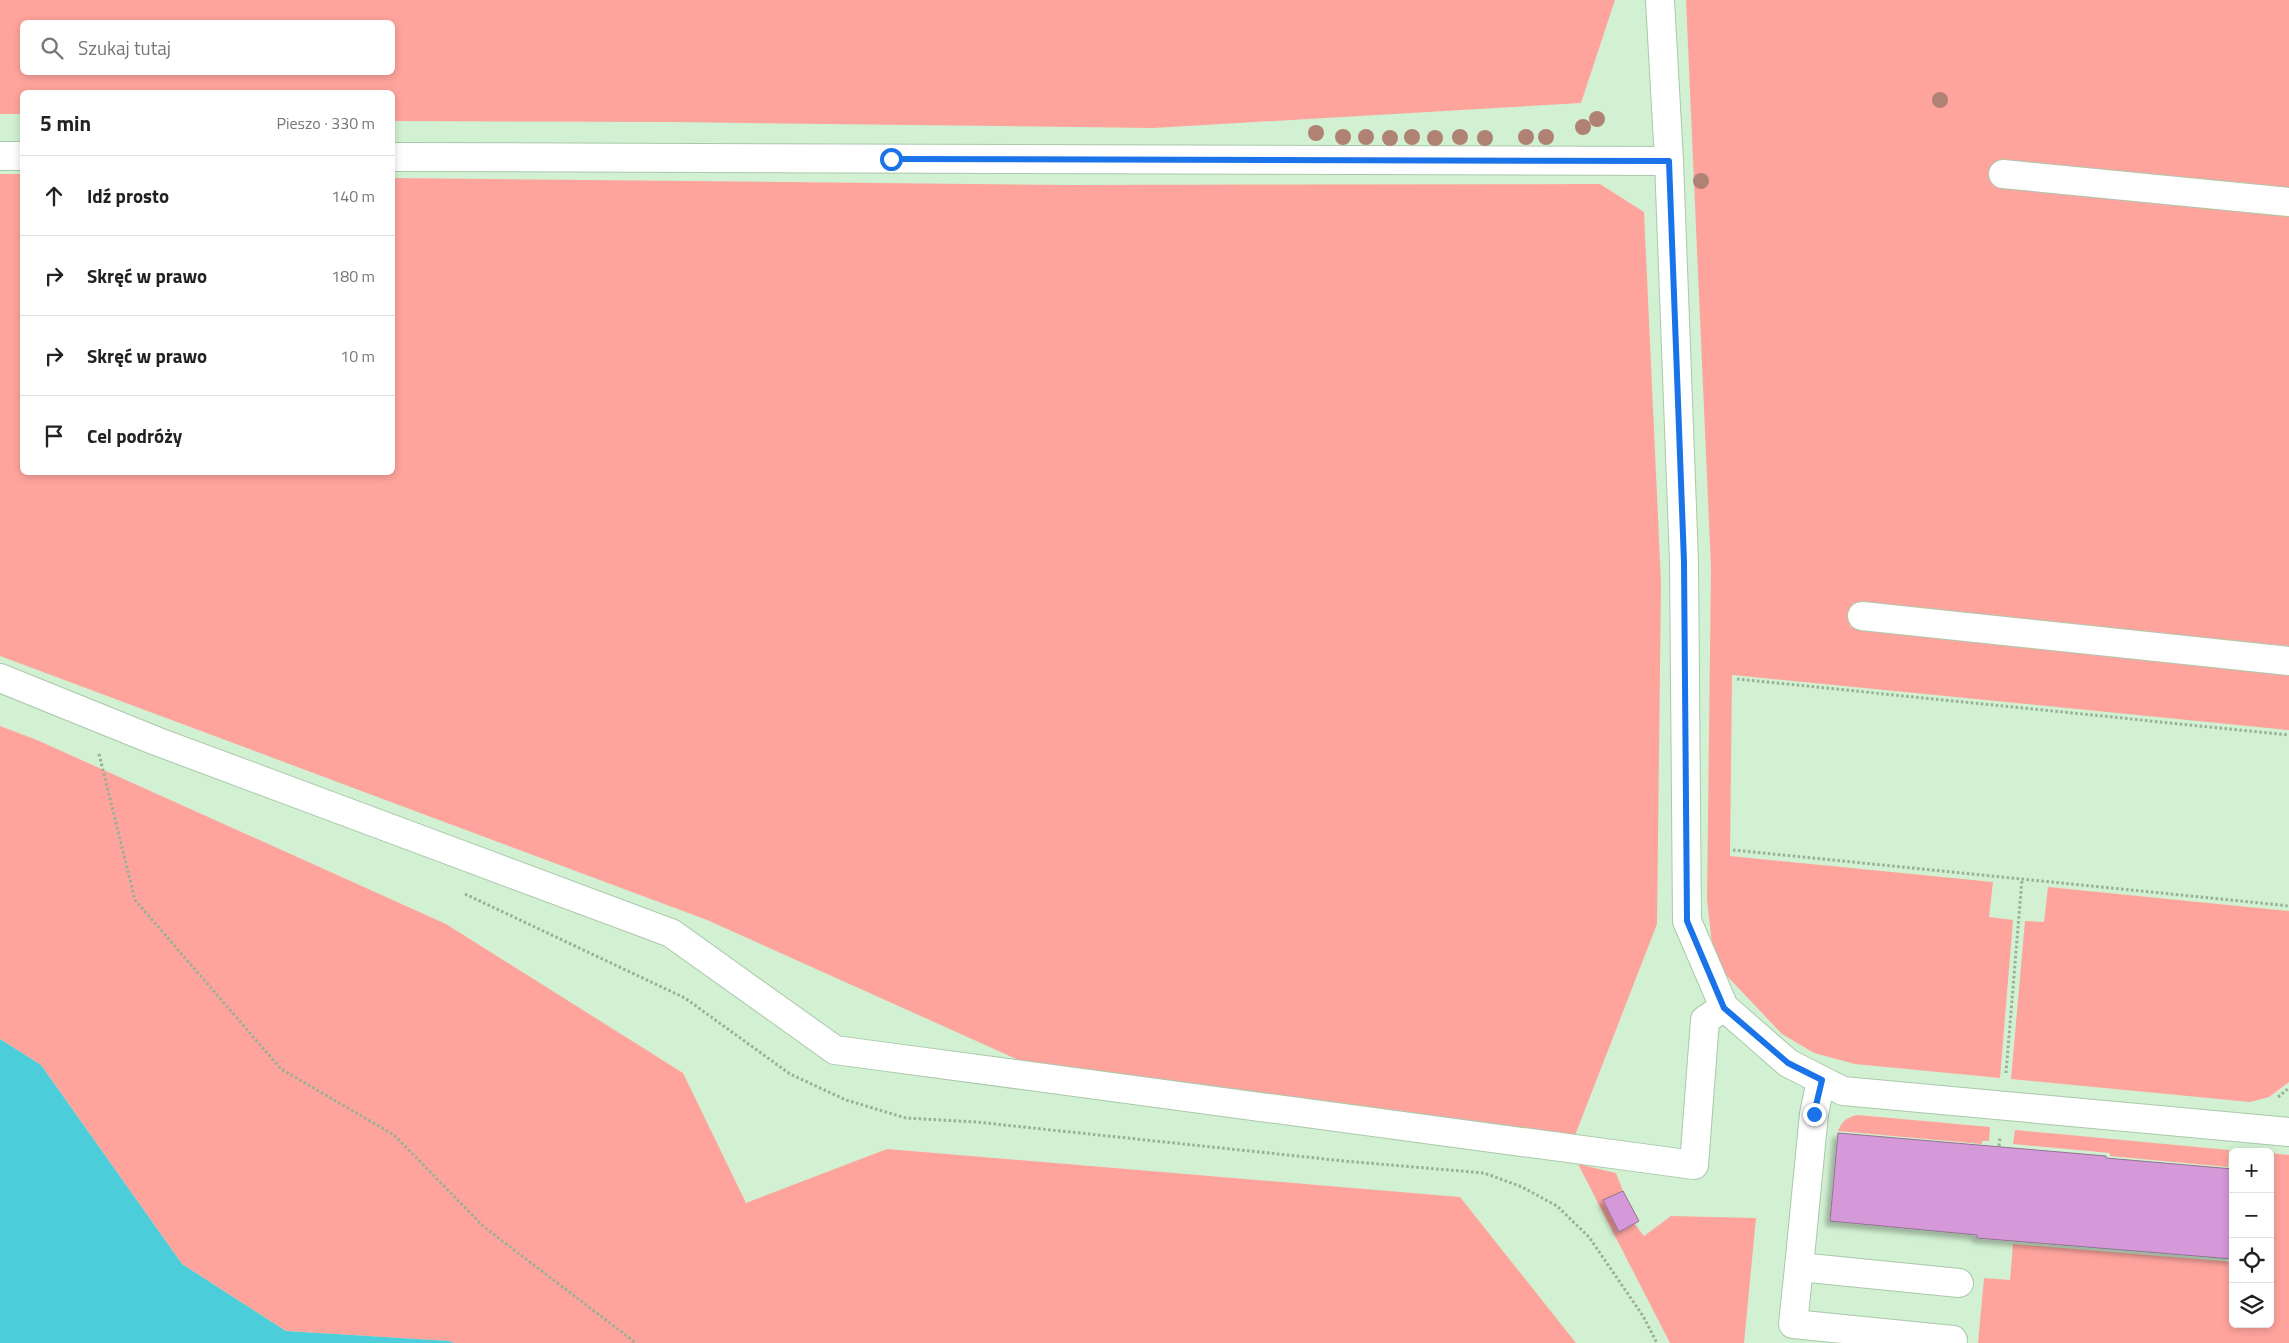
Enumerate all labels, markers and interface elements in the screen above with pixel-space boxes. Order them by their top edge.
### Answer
search box [20,20,395,75]
text: Szukaj tutaj [78,33,171,62]
icon: search [38,34,66,62]
text: 5 min [40,107,91,139]
text: Pieszo · 330 m [277,111,375,135]
route start [880,148,903,171]
text: Idź prosto [87,181,169,210]
icon: ahead [40,182,68,210]
text: 140 m [331,184,375,208]
text: Skręć w prawo [87,261,207,290]
icon: right [40,262,68,290]
text: 180 m [331,264,375,288]
text: Skręć w prawo [87,341,207,370]
icon: right [40,342,68,370]
text: 10 m [340,344,375,368]
text: Cel podróży [87,421,182,450]
icon: arrive [40,422,68,450]
route end [1803,1103,1826,1126]
map controls [2229,1148,2274,1328]
button: + [2229,1148,2274,1193]
button: − [2229,1193,2274,1238]
button: locate [2229,1238,2274,1283]
button: layers [2229,1283,2274,1328]

